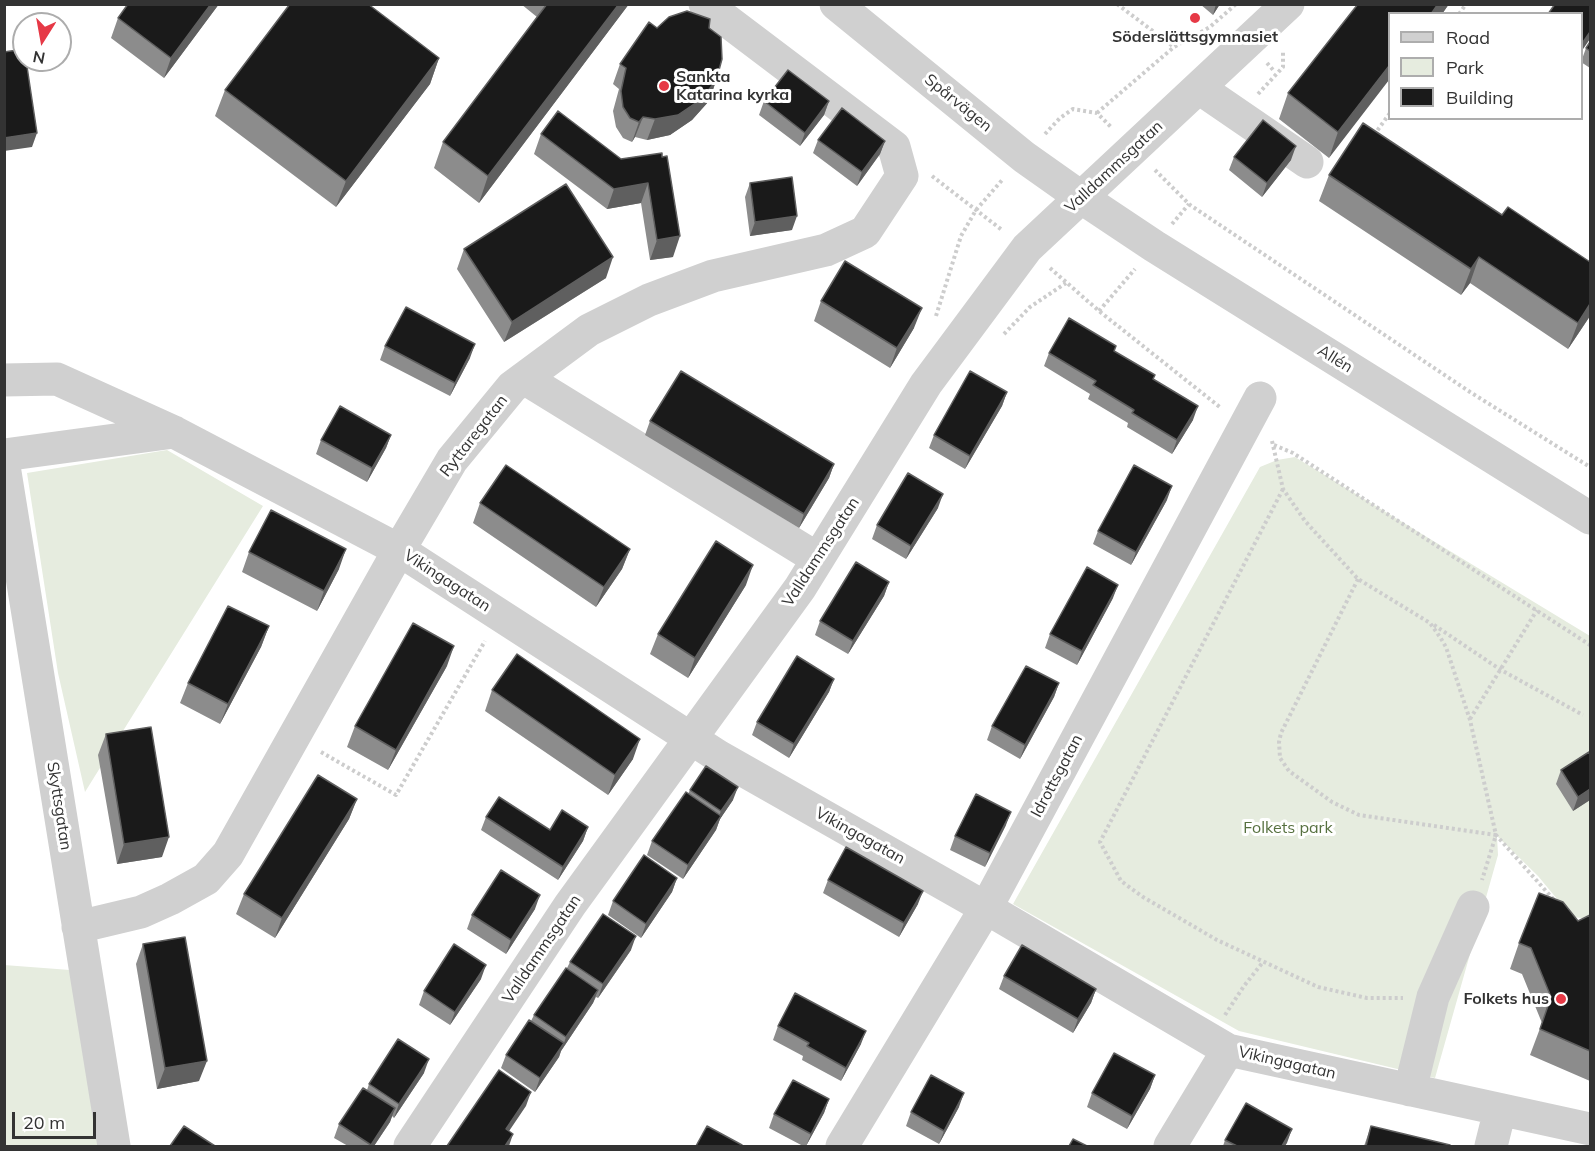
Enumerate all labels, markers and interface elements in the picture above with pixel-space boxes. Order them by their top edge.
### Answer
marker: Söderslättsgymnasiet [1188,11,1202,25]
north arrow [12,12,72,72]
legend [1388,12,1583,120]
text: Road [1446,26,1490,49]
place label: Söderslättsgymnasiet [1112,27,1278,47]
text: N [31,47,47,69]
text: Park [1446,56,1484,79]
place label: Sankta Katarina kyrka [676,67,789,105]
street label: Spårvägen [920,70,996,136]
marker: Sankta Katarina kyrka [657,79,671,93]
text: Building [1446,86,1514,109]
street label: Valldammsgatan [1061,117,1167,217]
street label: Allén [1314,341,1356,377]
street label: Ryttaregatan [436,391,512,481]
street label: Valldammsgatan [778,494,864,610]
street label: Vikingagatan [400,546,494,616]
street label: Idrottsgatan [1027,731,1087,821]
street label: Skyttsgatan [43,760,75,852]
street label: Vikingagatan [812,803,908,869]
park label: Folkets park [1243,818,1333,838]
street label: Valldammsgatan [499,891,585,1007]
place label: Folkets hus [1463,989,1549,1009]
marker: Folkets hus [1554,992,1568,1006]
street label: Vikingagatan [1236,1042,1338,1084]
scale bar [15,1100,99,1138]
text: 20 m [23,1111,65,1134]

